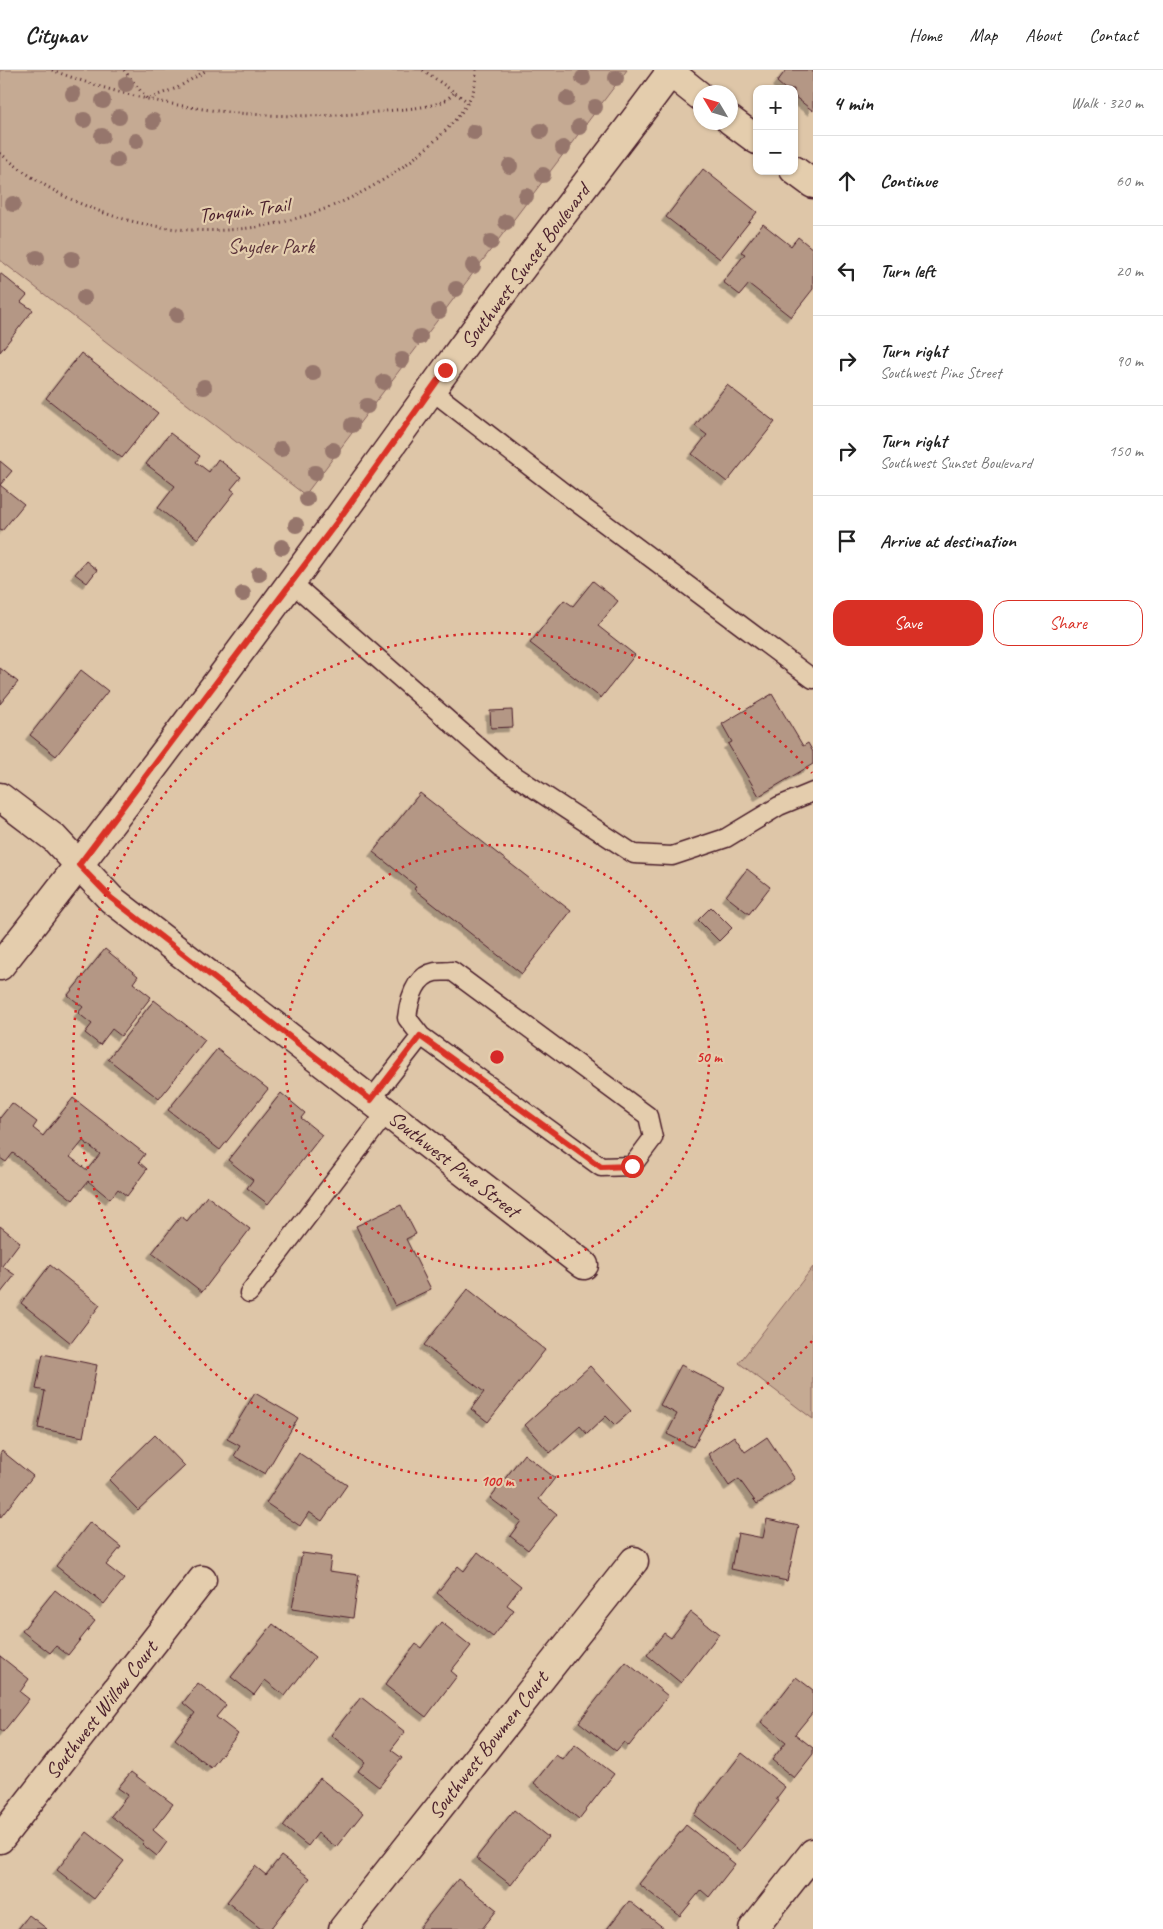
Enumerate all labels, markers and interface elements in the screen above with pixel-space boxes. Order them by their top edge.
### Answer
text: Citynav [25,20,86,50]
text: Home [909,24,942,46]
text: Map [970,24,997,46]
text: About [1025,24,1061,46]
text: Contact [1089,24,1138,46]
north arrow [693,85,738,130]
map controls [753,85,798,175]
button: + [753,85,798,130]
text: 4 min [833,90,873,116]
text: Walk · 320 m [1071,93,1143,113]
button: − [753,130,798,175]
icon: ahead [833,167,861,195]
text: Continue [880,169,937,193]
text: 60 m [1116,171,1143,191]
street label: Southwest Sunset Boulevard [455,176,597,353]
street label: Tonquin Trail [197,191,294,228]
park label: Snyder Park [228,233,316,259]
icon: left [833,257,861,285]
text: Turn left [880,259,935,283]
text: 20 m [1116,261,1143,281]
text: Turn right [880,339,947,363]
icon: right [833,347,861,375]
text: 90 m [1116,351,1143,371]
route end [434,359,457,382]
text: Southwest Pine Street [880,363,1001,383]
text: Turn right [880,429,947,453]
icon: right [833,437,861,465]
text: 150 m [1109,441,1143,461]
text: Southwest Sunset Boulevard [880,453,1032,473]
icon: arrive [833,527,861,555]
text: Arrive at destination [880,529,1016,553]
button: Save [833,600,983,646]
button: Share [993,600,1143,646]
centre of rings [488,1048,506,1066]
text: 50 m [696,1048,723,1067]
street label: Southwest Pine Street [383,1105,527,1225]
route start [621,1155,644,1178]
text: 100 m [481,1472,515,1491]
street label: Southwest Willow Court [39,1634,164,1784]
street label: Southwest Bowmen Court [422,1664,555,1824]

